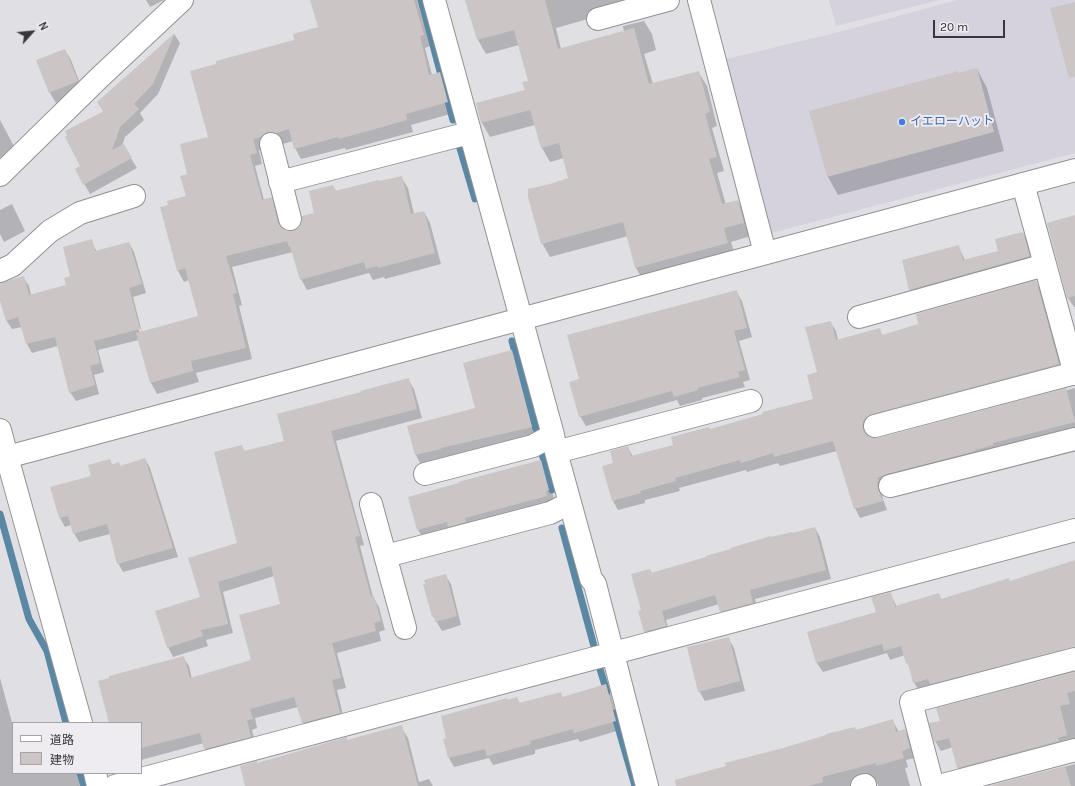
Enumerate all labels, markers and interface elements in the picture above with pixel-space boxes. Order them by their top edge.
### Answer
north arrow [12,12,52,52]
scale bar [935,12,1007,38]
text: N [36,20,51,33]
text: 20 m [940,20,968,34]
place label: イエローハット [910,115,994,129]
marker: イエローハット [897,117,907,127]
legend [12,722,142,774]
text: 道路 [50,733,74,747]
text: 建物 [50,753,74,767]

